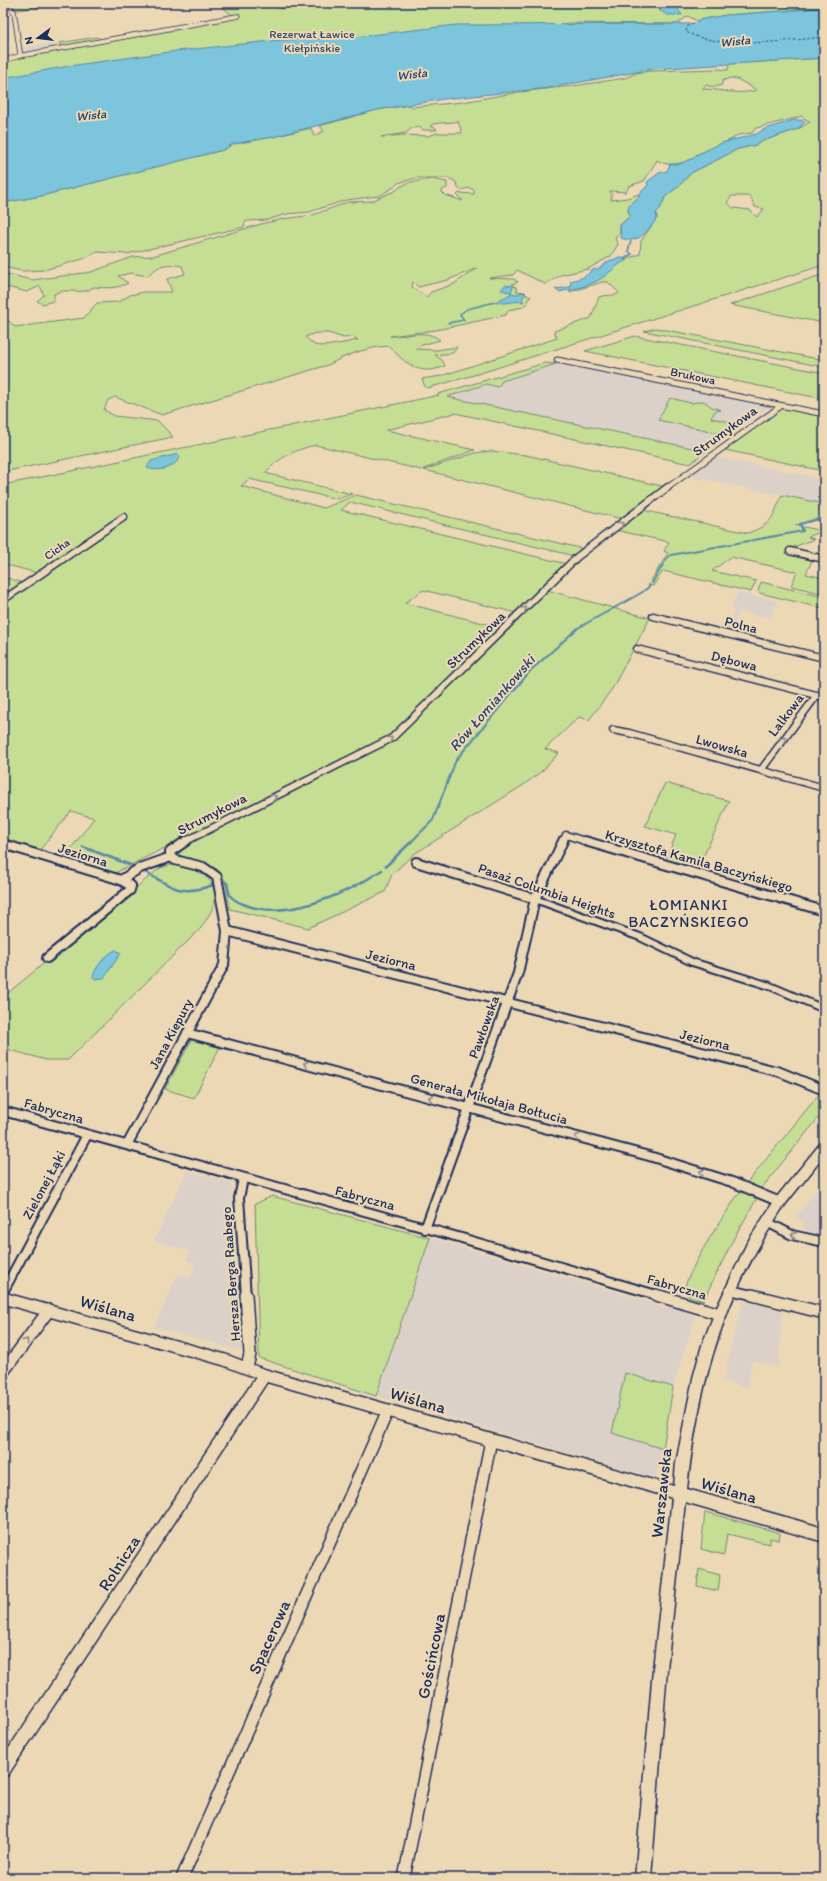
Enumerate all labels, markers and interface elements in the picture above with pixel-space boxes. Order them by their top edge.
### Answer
north arrow [18,18,58,58]
park label: Rezerwat Ławice Kiełpińskie [269,27,355,55]
water label: Wisła [719,32,751,50]
text: N [22,35,36,46]
water label: Wisła [396,65,429,83]
water label: Wisła [75,106,107,124]
street label: Brukowa [669,364,718,388]
street label: Strumykowa [689,401,761,460]
one-way arrow [617,521,624,528]
street label: Cicha [41,535,73,563]
street label: Strumykowa [443,607,510,672]
one-way arrow [519,607,527,614]
street label: Polna [723,613,759,637]
street label: Dębowa [709,647,759,675]
water label: Rów Łomiankowski [445,650,540,755]
street label: Lalkowa [764,690,808,740]
street label: Lwowska [694,730,750,762]
one-way arrow [386,736,393,743]
one-way arrow [779,736,786,743]
street label: Strumykowa [174,789,250,839]
one-way arrow [270,794,277,802]
street label: Krzysztofa Kamila Baczyńskiego [603,826,795,896]
street label: Jeziorna [56,839,111,871]
street label: Pasaż Columbia Heights [476,859,618,923]
district label: ŁOMIANKI BACZYŃSKIEGO [628,896,750,931]
street label: Jeziorna [364,946,419,975]
street label: Pawłowska [465,992,503,1061]
street label: Jana Kiepury [145,995,197,1072]
street label: Jeziorna [678,1026,733,1055]
one-way arrow [302,1060,309,1069]
street label: Generała Mikołaja Bołtucia [408,1070,570,1128]
street label: Fabryczna [22,1094,87,1128]
one-way arrow [428,1094,434,1102]
one-way arrow [574,1133,581,1142]
street label: Zielonej Łąki [19,1148,69,1222]
one-way arrow [699,1169,706,1177]
street label: Fabryczna [333,1182,398,1214]
street label: Hersza Berga Raabego [218,1206,244,1342]
one-way arrow [791,1231,798,1240]
street label: Fabryczna [645,1270,710,1304]
street label: Wiślana [78,1290,139,1326]
one-way arrow [22,1339,29,1346]
street label: Wiślana [388,1382,449,1418]
street label: Warszawska [646,1447,676,1539]
street label: Wiślana [699,1472,760,1508]
street label: Rolnicza [94,1532,144,1594]
street label: Spacerowa [244,1597,294,1677]
street label: Gościńcowa [413,1611,449,1700]

